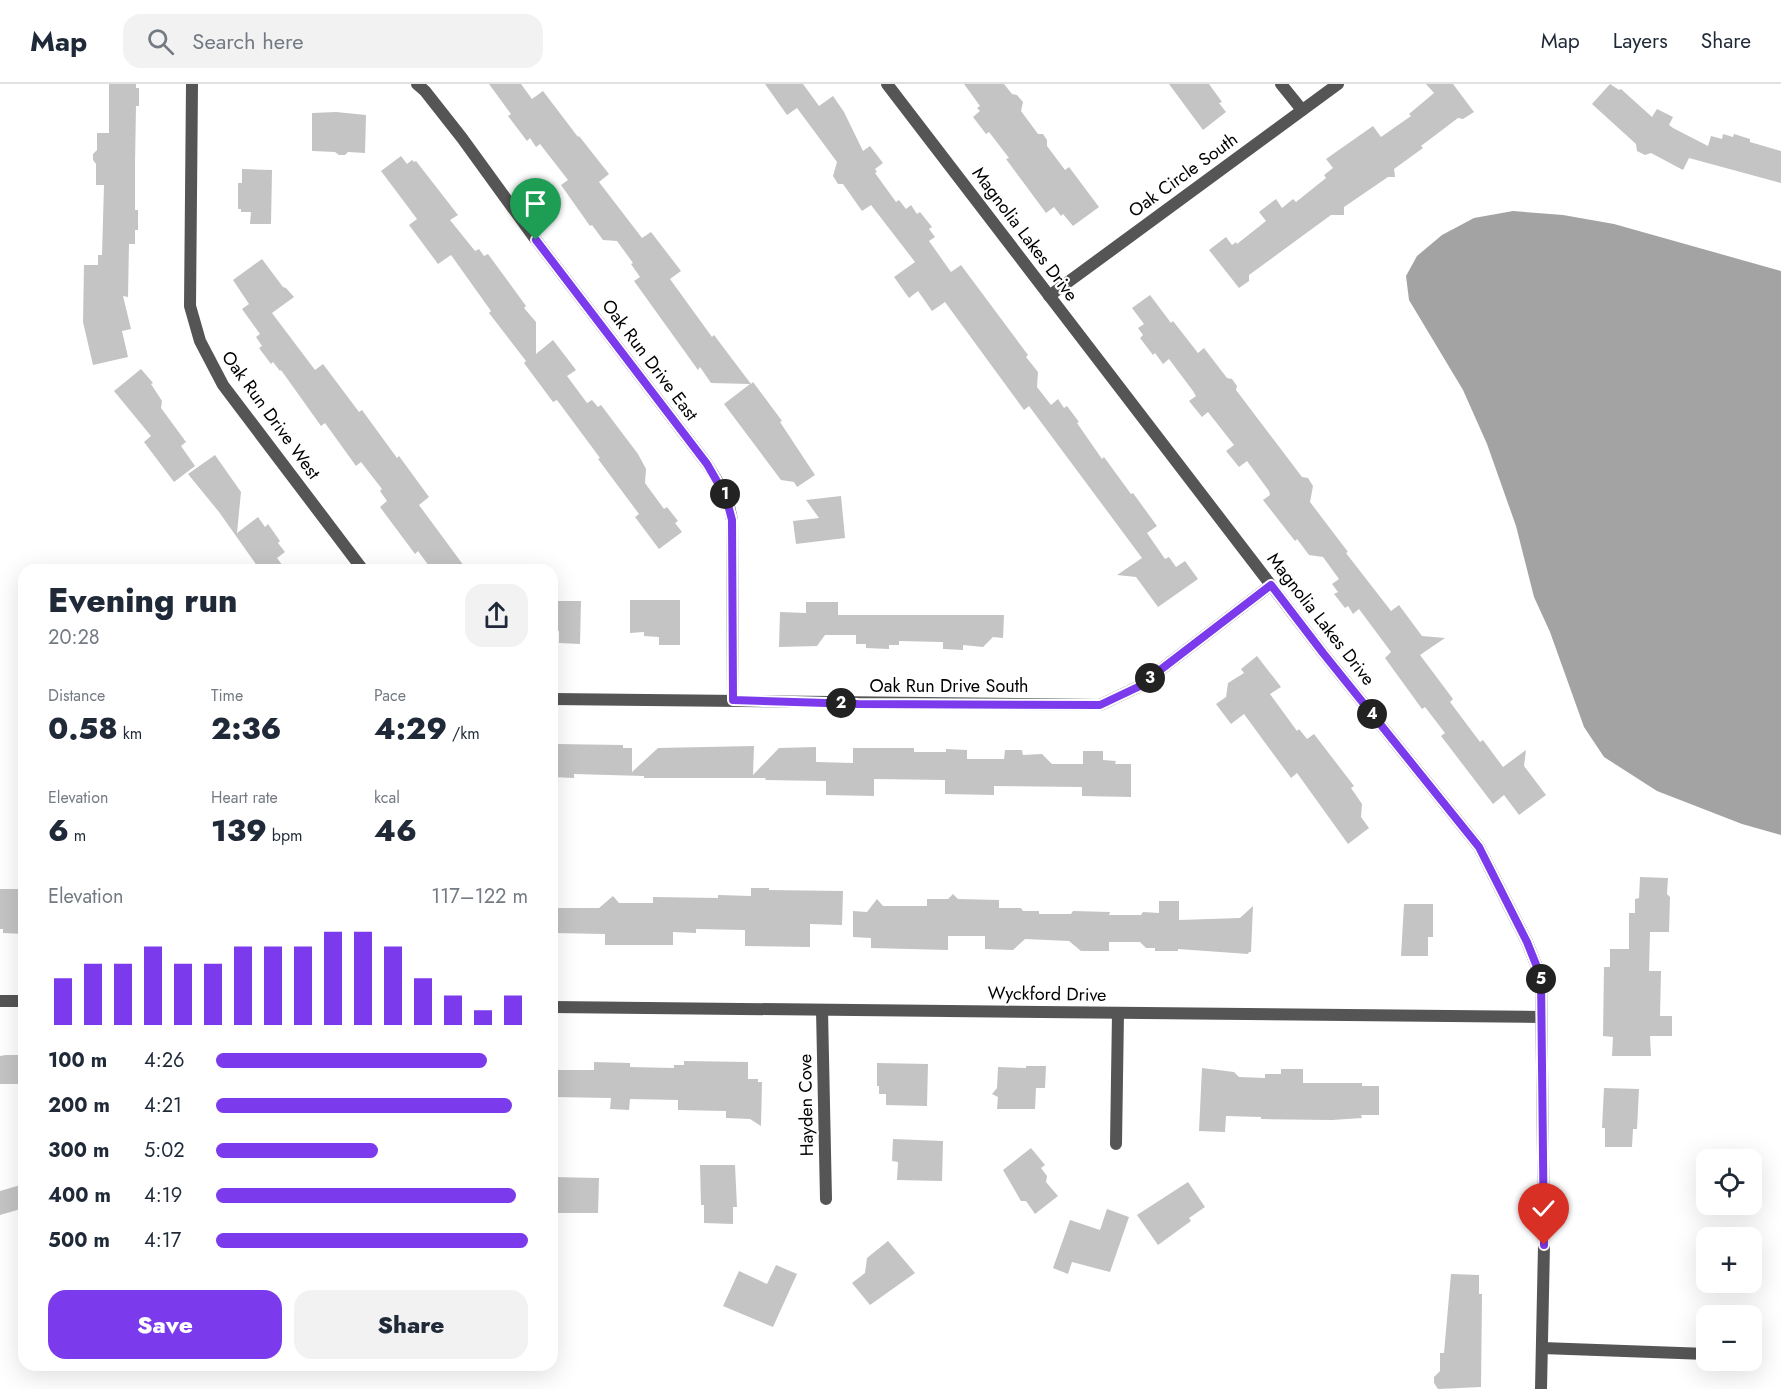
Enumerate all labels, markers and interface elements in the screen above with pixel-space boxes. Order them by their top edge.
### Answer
search box [123,14,543,68]
text: Map [30,21,87,62]
icon: search [144,25,177,58]
text: Search here [192,25,304,57]
text: Map [1541,26,1580,56]
text: Layers [1613,26,1668,56]
text: Share [1701,26,1751,56]
street label: Oak Circle South [1123,126,1243,224]
street label: Magnolia Lakes Drive [966,161,1084,307]
pin [510,178,561,240]
icon: arrive [519,187,552,220]
street label: Oak Run Drive East [596,294,705,427]
street label: Oak Run Drive West [215,345,327,485]
pin: 1 [710,479,740,509]
text: 1 [721,482,729,505]
street label: Magnolia Lakes Drive [1261,547,1381,691]
text: Evening run [48,577,238,624]
button: share [465,584,528,647]
text: 20:28 [48,623,100,652]
pin: 3 [1135,663,1165,693]
text: 3 [1145,666,1155,689]
street label: Oak Run Drive South [870,673,1028,699]
text: Distance [48,684,105,707]
text: Time [211,684,243,707]
text: Pace [374,684,406,707]
pin: 2 [826,688,856,718]
text: 2 [836,691,846,714]
pin: 4 [1357,699,1387,729]
text: 4 [1366,702,1378,725]
text: 0.58 [48,707,118,750]
text: 2:36 [211,707,282,750]
text: 4:29 [374,707,447,750]
text: km [118,722,142,745]
text: /km [447,722,480,745]
text: Elevation [48,786,108,809]
text: Heart rate [211,786,278,809]
text: kcal [374,786,400,809]
text: 6 [48,809,69,852]
text: 139 [211,809,267,852]
text: 46 [374,809,417,852]
text: m [69,824,86,847]
text: bpm [267,824,303,847]
text: Elevation [48,882,123,911]
text: 117–122 m [431,882,528,911]
pin: 5 [1526,964,1556,994]
text: 5 [1536,967,1546,990]
street label: Wyckford Drive [987,980,1107,1008]
text: 100 m [48,1046,107,1075]
text: 4:26 [144,1046,185,1075]
street label: Hayden Cove [792,1054,820,1156]
text: 200 m [48,1091,110,1120]
text: 4:21 [144,1091,182,1120]
text: 300 m [48,1136,109,1165]
text: 5:02 [144,1136,185,1165]
map controls [1696,1149,1762,1371]
button: locate [1696,1149,1762,1215]
text: 400 m [48,1181,111,1210]
text: 4:19 [144,1181,182,1210]
pin [1518,1183,1569,1245]
icon: check [1527,1192,1560,1225]
text: 500 m [48,1226,110,1255]
text: 4:17 [144,1226,181,1255]
button: + [1696,1227,1762,1293]
button: Save [48,1290,282,1359]
button: Share [294,1290,528,1359]
button: − [1696,1305,1762,1371]

